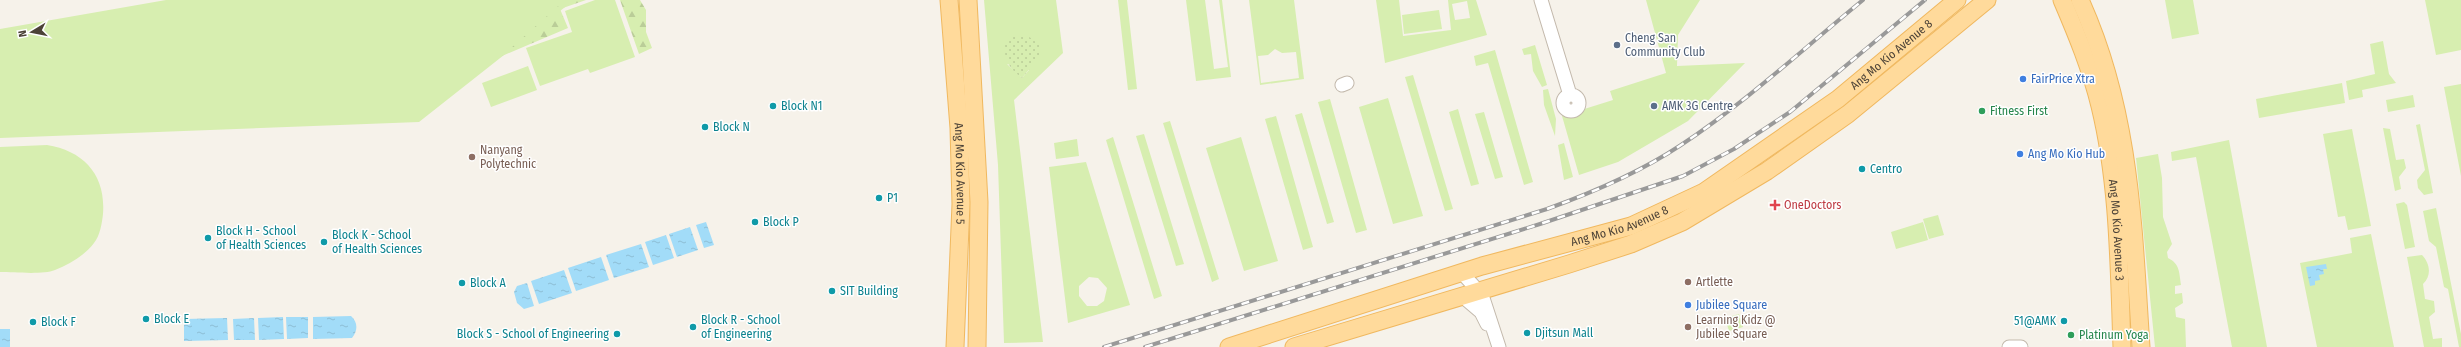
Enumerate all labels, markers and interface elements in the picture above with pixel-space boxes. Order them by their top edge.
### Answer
north arrow [12,12,52,52]
street label: Ang Mo Kio Avenue 8 [1848,17,1935,93]
text: N [16,29,30,38]
place label: Cheng San Community Club [1625,31,1705,59]
marker: Cheng San Community Club [1612,40,1622,50]
place label: FairPrice Xtra [2031,72,2095,86]
marker: FairPrice Xtra [2018,74,2028,84]
place label: Block N1 [781,99,823,113]
place label: AMK 3G Centre [1662,99,1733,113]
marker: Block N1 [768,101,778,111]
marker: AMK 3G Centre [1649,101,1659,111]
place label: Fitness First [1990,104,2048,118]
marker: Fitness First [1977,106,1987,116]
place label: Block N [713,120,750,134]
marker: Block N [700,122,710,132]
street label: Ang Mo Kio Avenue 5 [952,122,968,225]
place label: Nanyang Polytechnic [480,143,536,171]
place label: Ang Mo Kio Hub [2028,147,2105,161]
marker: Ang Mo Kio Hub [2015,149,2025,159]
marker: Nanyang Polytechnic [467,152,477,162]
place label: Centro [1870,162,1902,176]
marker: Centro [1857,164,1867,174]
street label: Ang Mo Kio Avenue 3 [2106,178,2127,281]
place label: P1 [887,191,898,205]
marker: P1 [874,193,884,203]
place label: OneDoctors [1784,198,1841,212]
marker: OneDoctors [1769,199,1781,211]
street label: Ang Mo Kio Avenue 8 [1569,203,1670,249]
place label: Block P [763,215,799,229]
marker: Block P [750,217,760,227]
place label: Block H - School of Health Sciences [216,224,306,252]
place label: Block K - School of Health Sciences [332,228,422,256]
marker: Block H - School of Health Sciences [203,233,213,243]
marker: Block K - School of Health Sciences [319,237,329,247]
place label: Artlette [1696,275,1733,289]
place label: Block A [470,276,507,290]
marker: Artlette [1683,277,1693,287]
marker: Block A [457,278,467,288]
place label: SIT Building [840,284,898,298]
marker: SIT Building [827,286,837,296]
place label: Jubilee Square [1696,298,1767,312]
marker: Jubilee Square [1683,300,1693,310]
place label: Block E [154,312,190,326]
place label: Block R - School of Engineering [701,313,780,341]
place label: Learning Kidz @ Jubilee Square [1696,313,1776,341]
marker: Block E [141,314,151,324]
place label: 51@AMK [2014,314,2057,328]
place label: Block F [41,315,77,329]
marker: 51@AMK [2059,316,2069,326]
marker: Block F [28,317,38,327]
marker: Block R - School of Engineering [688,322,698,332]
marker: Learning Kidz @ Jubilee Square [1683,322,1693,332]
place label: Djitsun Mall [1535,326,1593,340]
place label: Block S - School of Engineering [457,327,609,341]
marker: Djitsun Mall [1522,328,1532,338]
place label: Platinum Yoga [2079,328,2149,342]
marker: Block S - School of Engineering [612,329,622,339]
marker: Platinum Yoga [2066,330,2076,340]

